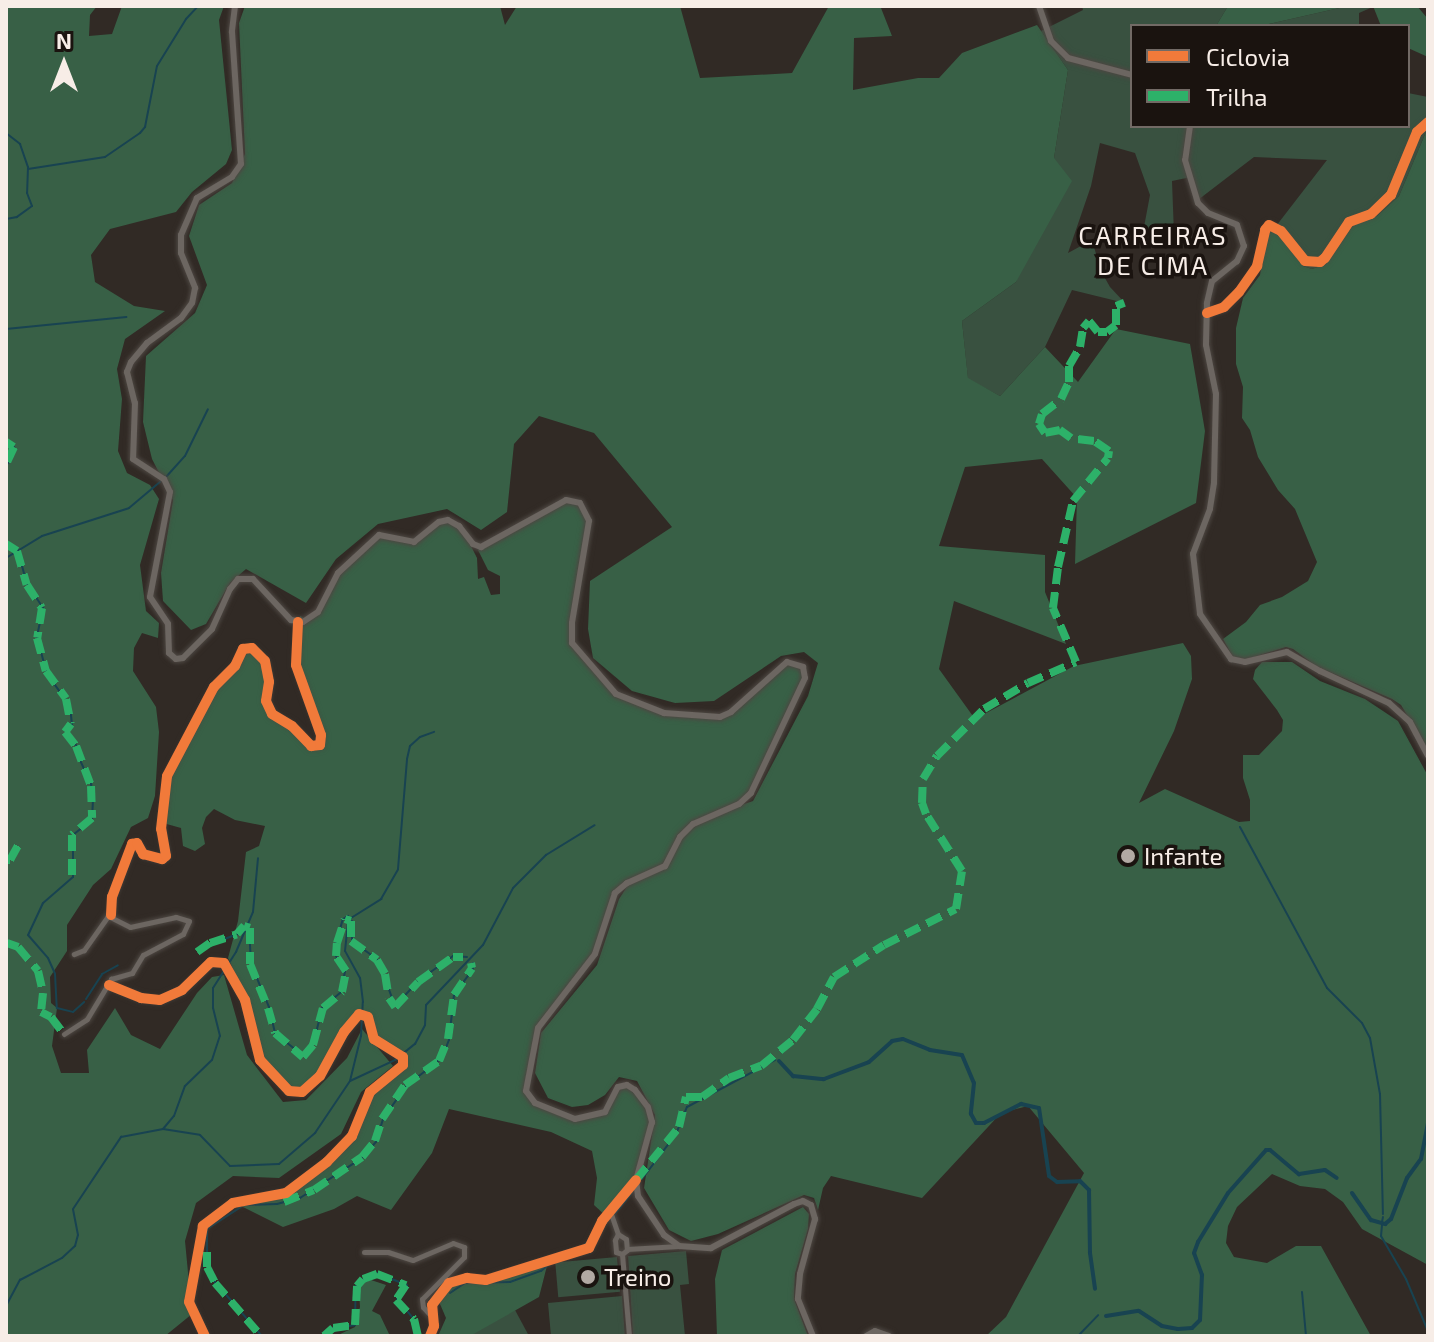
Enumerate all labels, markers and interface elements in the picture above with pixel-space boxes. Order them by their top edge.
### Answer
north arrow [24,24,104,104]
legend [1130,24,1410,128]
text: N [56,27,72,53]
text: Ciclovia [1206,42,1290,71]
text: Trilha [1206,82,1268,111]
district label: CARREIRAS DE CIMA [1078,219,1228,280]
place label: Infante [1144,842,1223,870]
marker: Infante [1119,847,1137,865]
place label: Treino [604,1263,671,1291]
marker: Treino [579,1268,597,1286]

